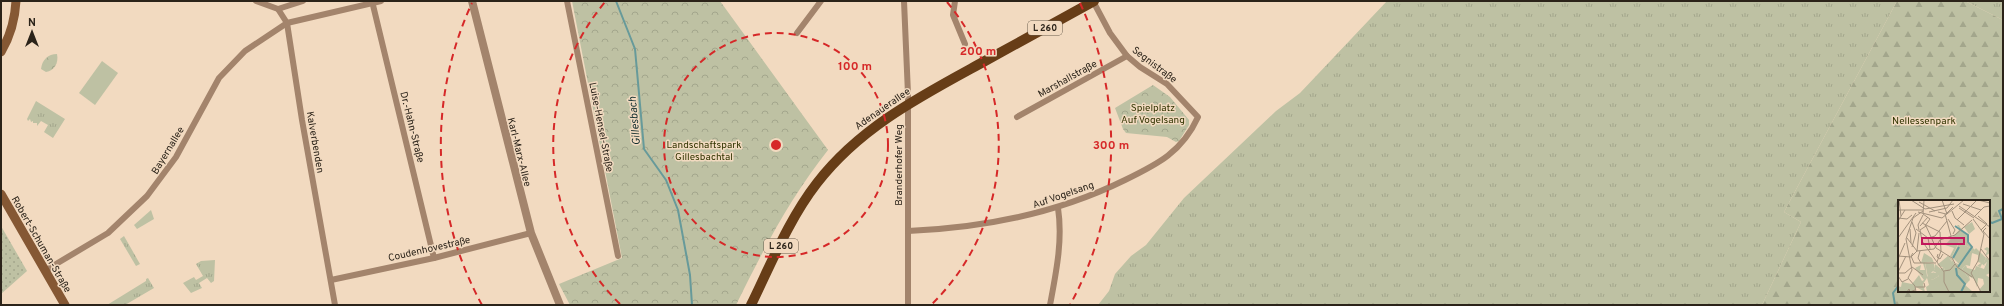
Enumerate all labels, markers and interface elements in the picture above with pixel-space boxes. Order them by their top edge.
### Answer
north arrow [12,12,52,52]
text: N [28,16,36,30]
road number: L 260 [1028,21,1062,35]
text: 200 m [960,44,996,60]
street label: Segnistraße [1129,44,1179,86]
street label: Marshallstraße [1036,58,1100,101]
text: 100 m [838,59,872,75]
street label: Luise-Hensel-Straße [585,81,616,173]
street label: Adenauerallee [853,85,913,133]
street label: Dr.-Hahn-Straße [396,90,427,164]
water label: Gillesbach [626,96,644,146]
park label: Spielplatz Auf Vogelsang [1121,102,1185,127]
street label: Kalverbenden [303,110,326,174]
park label: Nellessenpark [1892,115,1956,128]
street label: Karl-Marx-Allee [504,116,533,188]
street label: Bayernallee [149,124,188,177]
street label: Branderhofer Weg [893,124,906,206]
centre of rings [769,138,783,152]
text: 300 m [1093,138,1129,154]
park label: Landschaftspark Gillesbachtal [666,139,742,164]
street label: Auf Vogelsang [1031,179,1096,212]
street label: Robert-Schuman-Straße [8,194,74,295]
inset map [1898,200,1990,292]
street label: Coudenhovestraße [387,234,472,265]
road number: L 260 [764,239,798,253]

